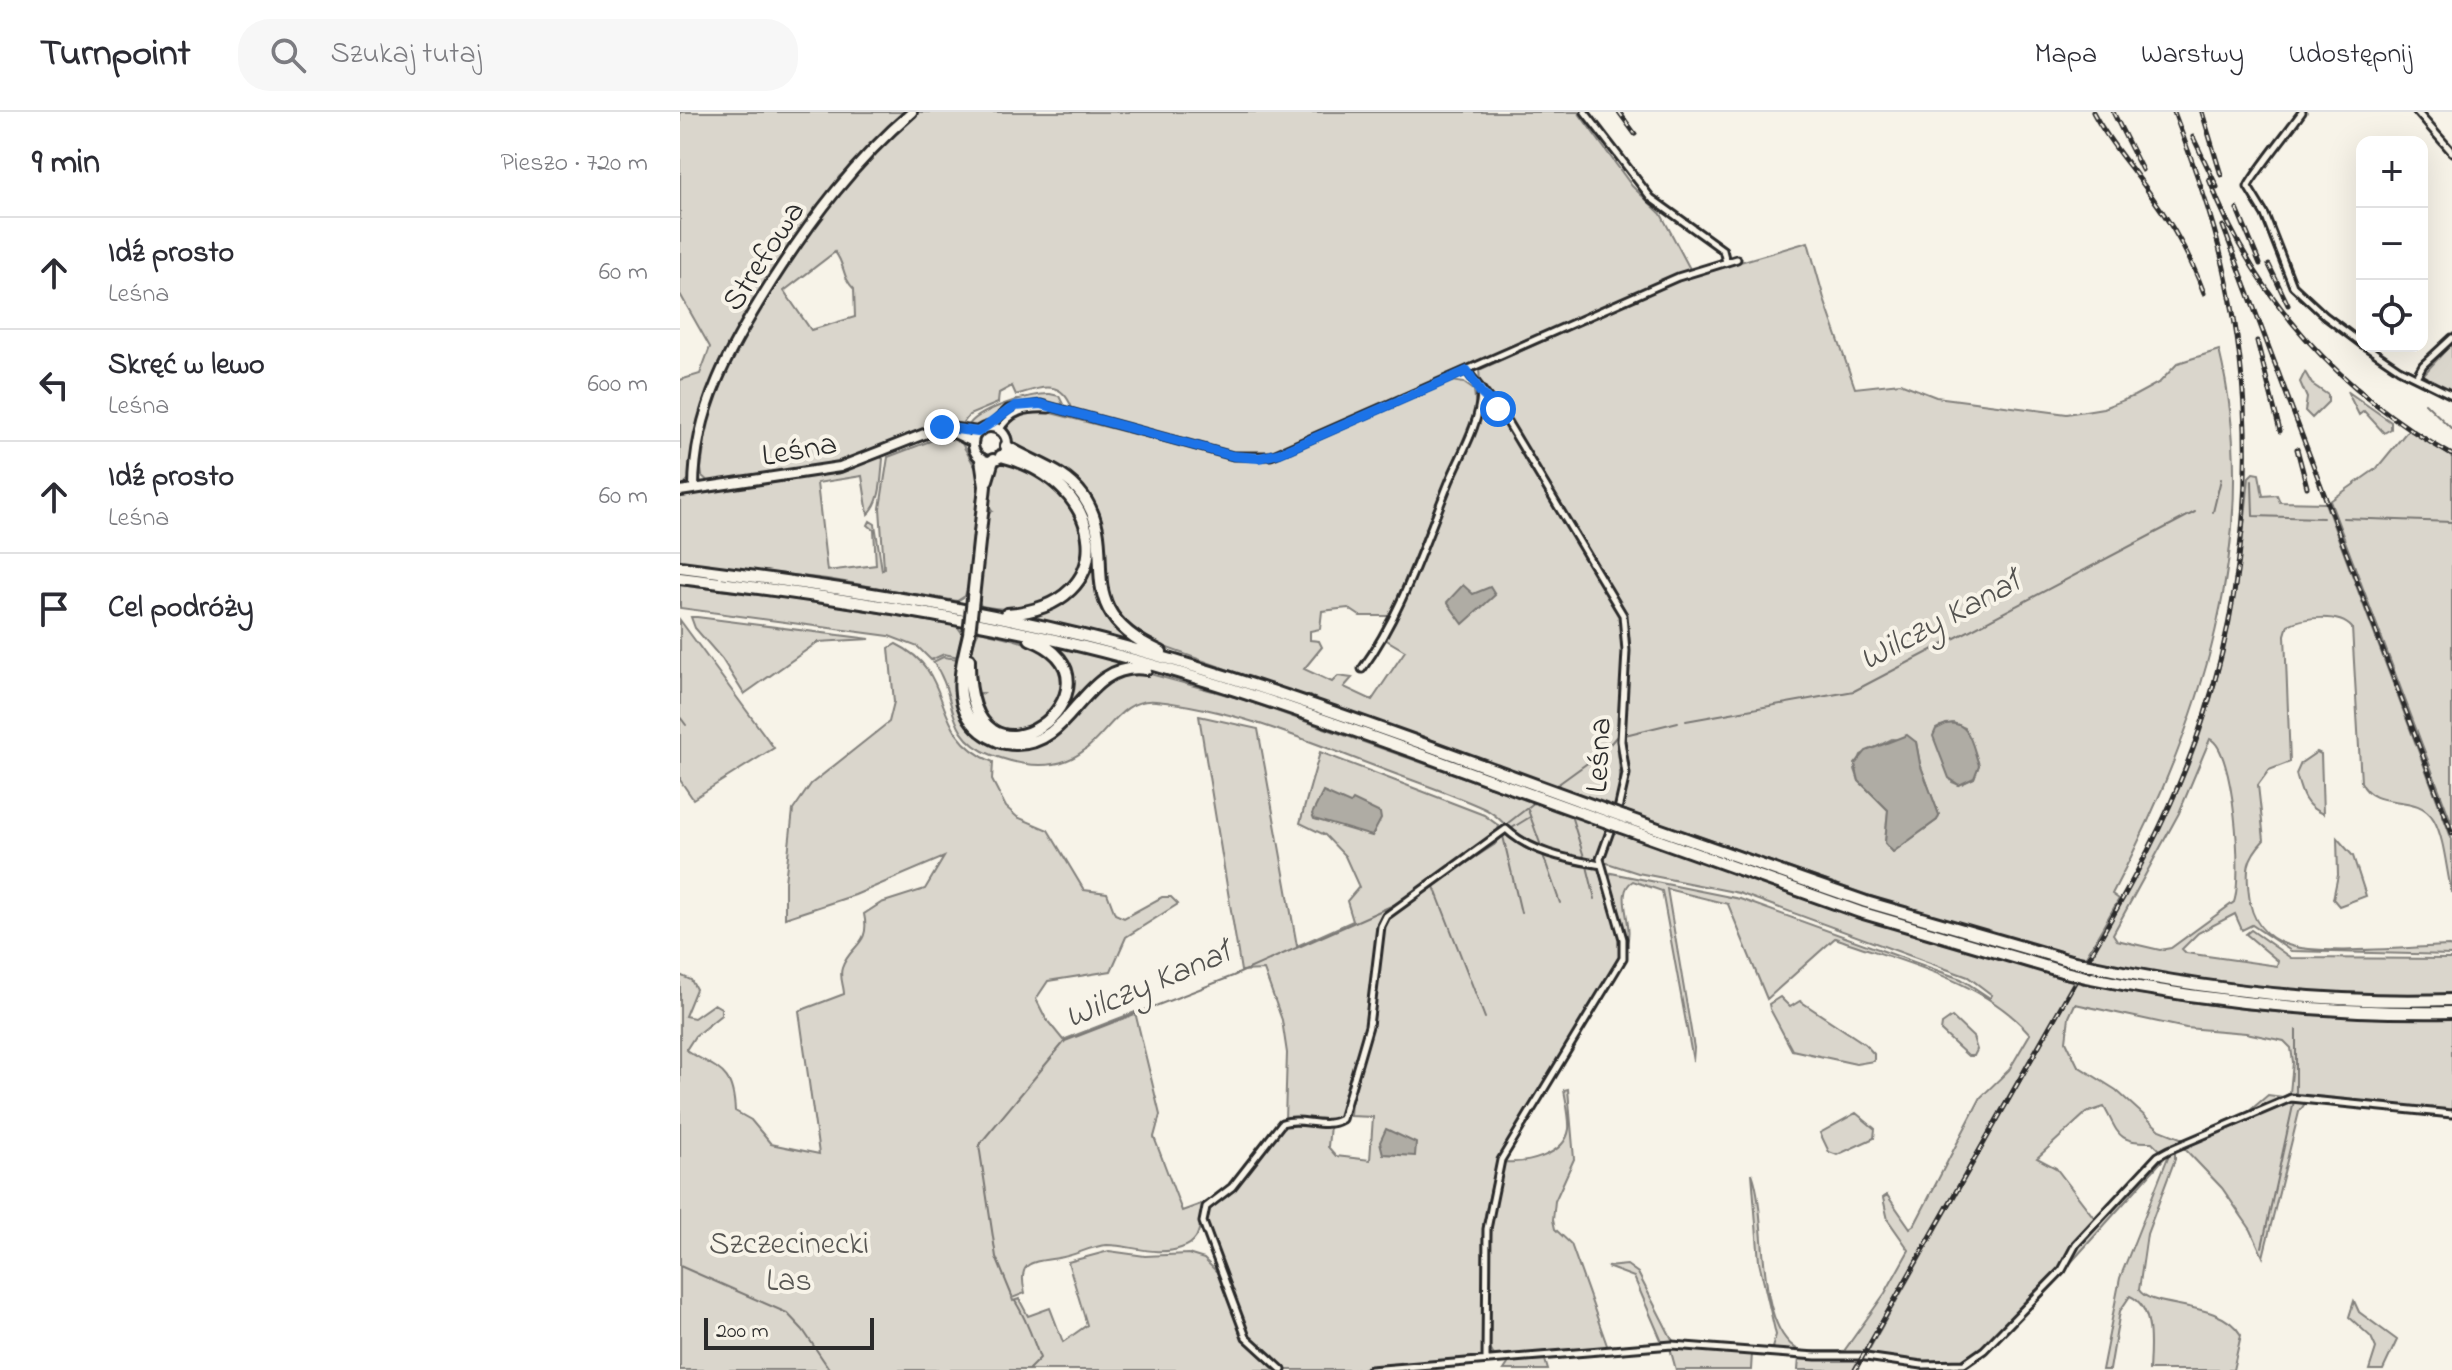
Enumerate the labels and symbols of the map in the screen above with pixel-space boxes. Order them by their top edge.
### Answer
street label: Strefowa [712,192,818,321]
route start [1480,391,1516,427]
route end [924,409,960,445]
street label: Leśna [758,422,841,481]
water label: Wilczy Kanał [1851,557,2034,686]
street label: Leśna [1575,716,1626,794]
water label: Wilczy Kanał [1058,927,1243,1044]
park label: Szczecinecki Las [709,1222,869,1306]
scale bar [704,1314,874,1350]

